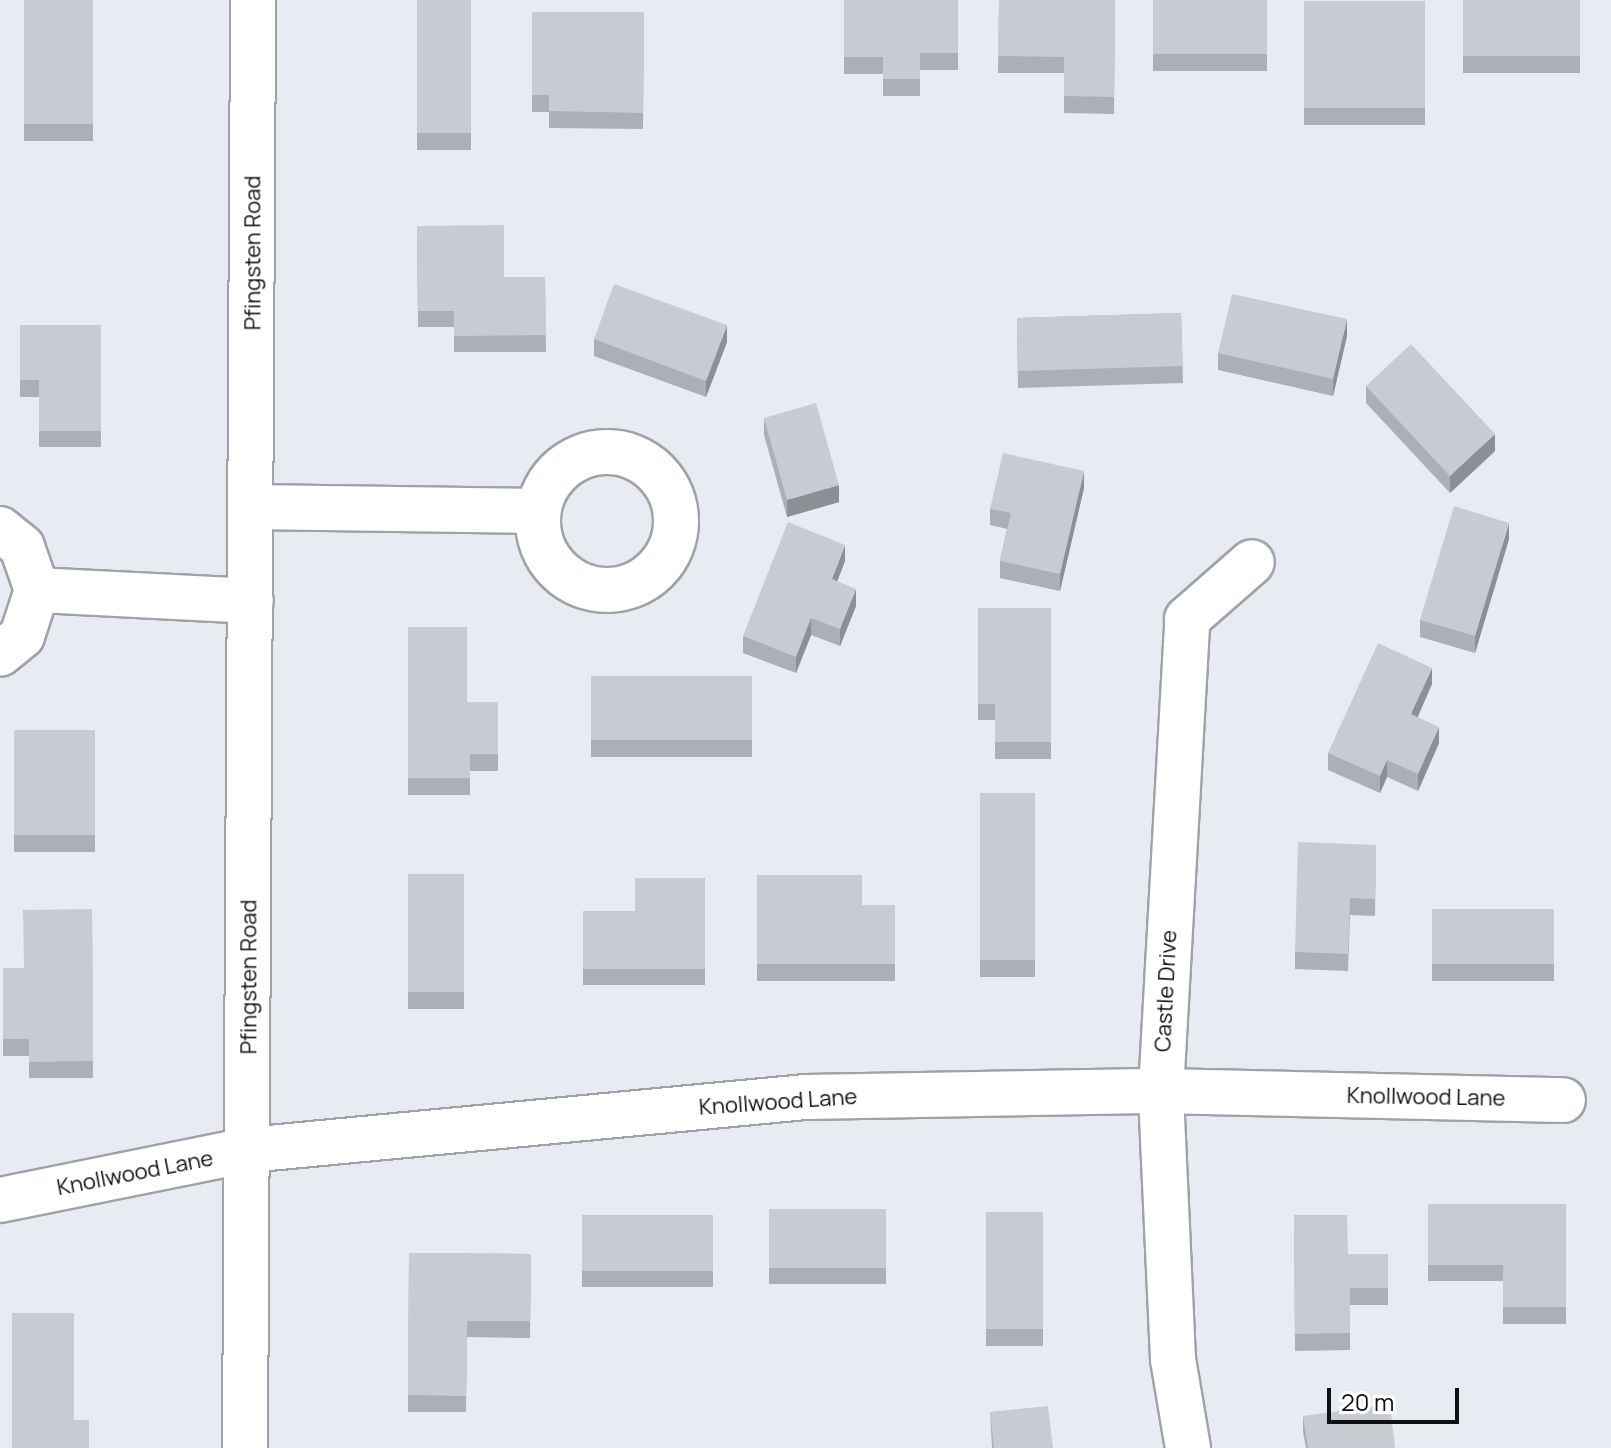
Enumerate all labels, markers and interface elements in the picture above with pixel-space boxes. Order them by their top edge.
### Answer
street label: Pfingsten Road [240,176,266,330]
street label: Pfingsten Road [236,900,262,1054]
street label: Castle Drive [1150,929,1182,1053]
street label: Knollwood Lane [1347,1082,1505,1112]
street label: Knollwood Lane [698,1083,858,1121]
street label: Knollwood Lane [55,1145,215,1201]
scale bar [1331,1372,1463,1422]
text: 20 m [1341,1385,1394,1418]

